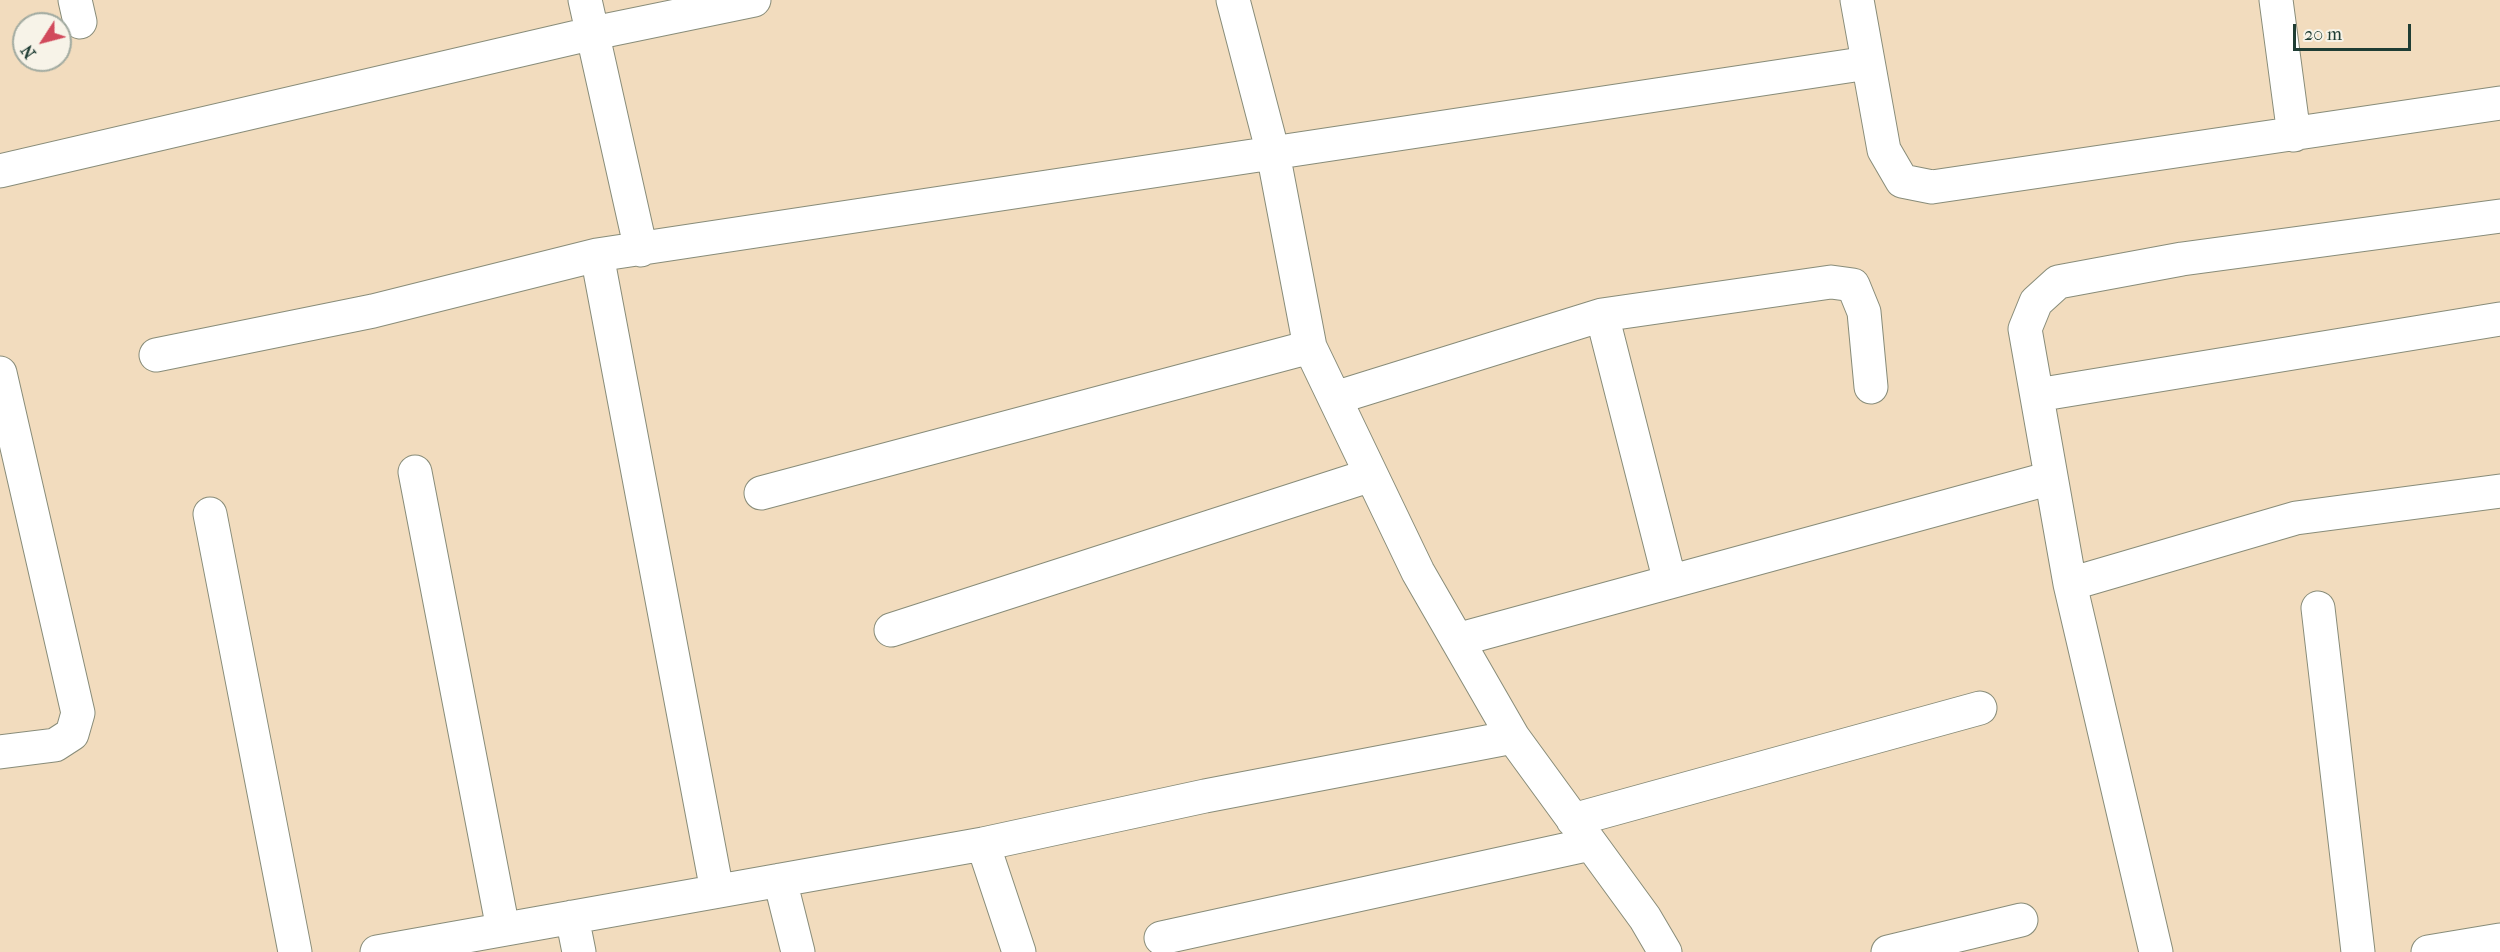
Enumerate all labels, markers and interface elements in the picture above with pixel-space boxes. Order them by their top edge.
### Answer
north arrow [12,12,72,72]
scale bar [2296,12,2414,50]
text: 20 m [2304,24,2342,45]
text: N [17,41,40,62]

